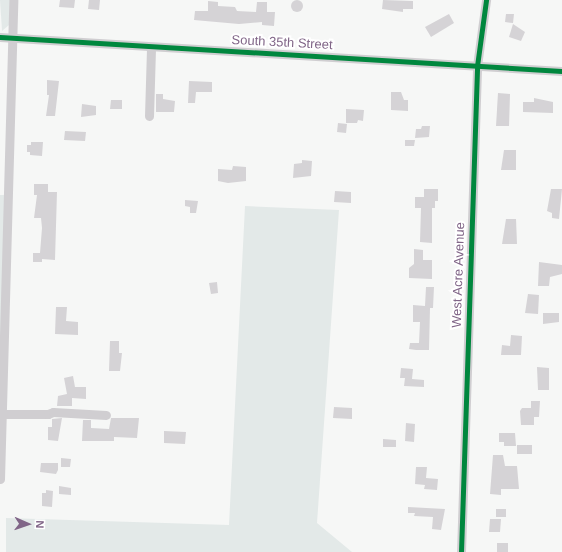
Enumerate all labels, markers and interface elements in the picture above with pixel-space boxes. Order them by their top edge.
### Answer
street label: South 35th Street [231,33,333,53]
street label: West Acre Avenue [449,221,469,329]
north arrow [8,504,48,544]
text: N [34,520,46,529]

